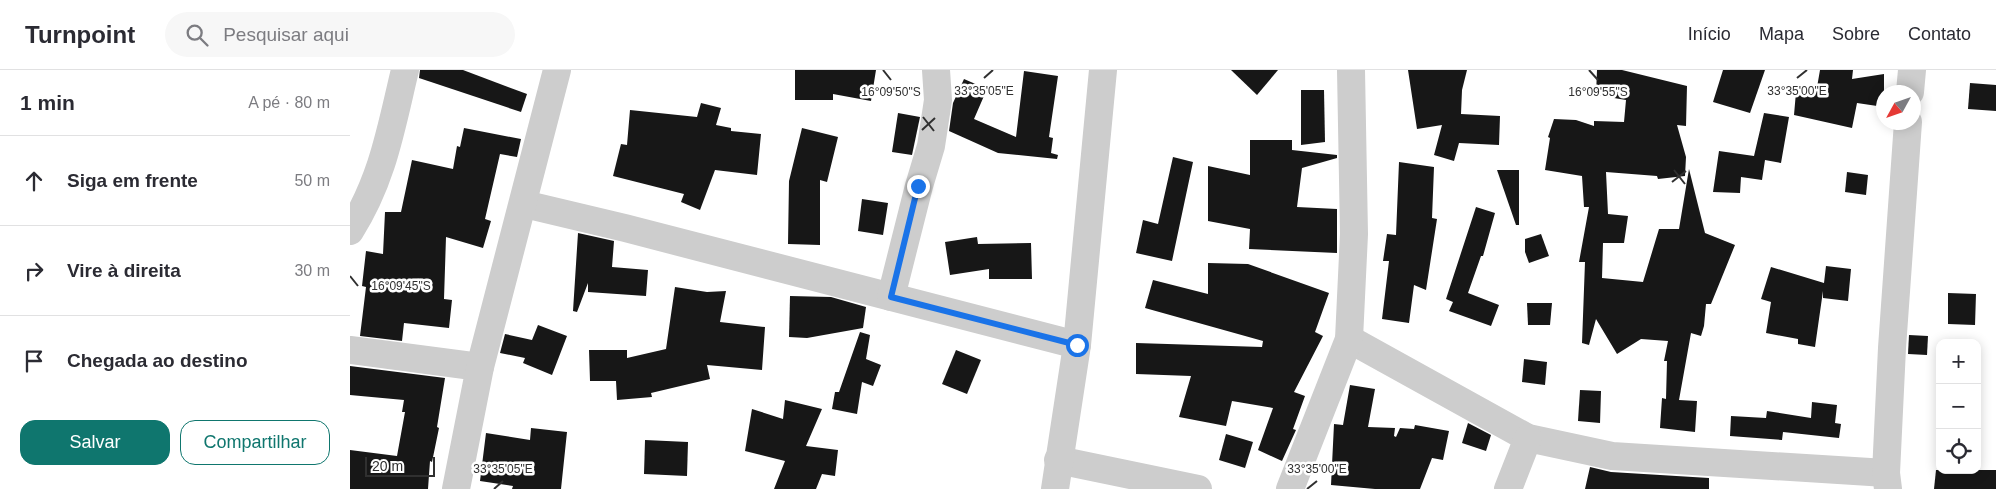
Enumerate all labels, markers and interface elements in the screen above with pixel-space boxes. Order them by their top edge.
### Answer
search box [165,12,515,57]
text: Turnpoint [25,21,135,48]
icon: search [183,21,211,49]
text: Pesquisar aqui [223,24,349,45]
text: Início [1688,24,1731,44]
text: Mapa [1759,24,1804,44]
text: Sobre [1832,24,1880,44]
text: Contato [1908,24,1971,44]
text: 33°35'05"E [954,84,1014,98]
text: 33°35'00"E [1767,84,1827,98]
text: 16°09'50"S [861,85,921,99]
text: 16°09'55"S [1568,85,1628,99]
north arrow [1876,85,1921,130]
text: 1 min [20,91,75,114]
text: A pé · 80 m [248,94,330,111]
icon: ahead [20,167,48,195]
text: Siga em frente [67,170,198,191]
text: 50 m [294,172,330,189]
route end [907,175,930,198]
icon: right [20,257,48,285]
text: Vire à direita [67,260,181,281]
text: 30 m [294,262,330,279]
text: 16°09'45"S [371,279,431,293]
route start [1066,334,1089,357]
map controls [1936,339,1981,474]
button: + [1936,339,1981,384]
icon: arrive [20,347,48,375]
text: Chegada ao destino [67,350,248,371]
button: − [1936,384,1981,429]
button: Salvar [20,420,170,465]
button: Compartilhar [180,420,330,465]
button: locate [1936,429,1981,474]
scale bar [365,454,435,477]
text: 20 m [372,458,403,474]
text: 33°35'05"E [473,462,533,476]
text: 33°35'00"E [1287,462,1347,476]

